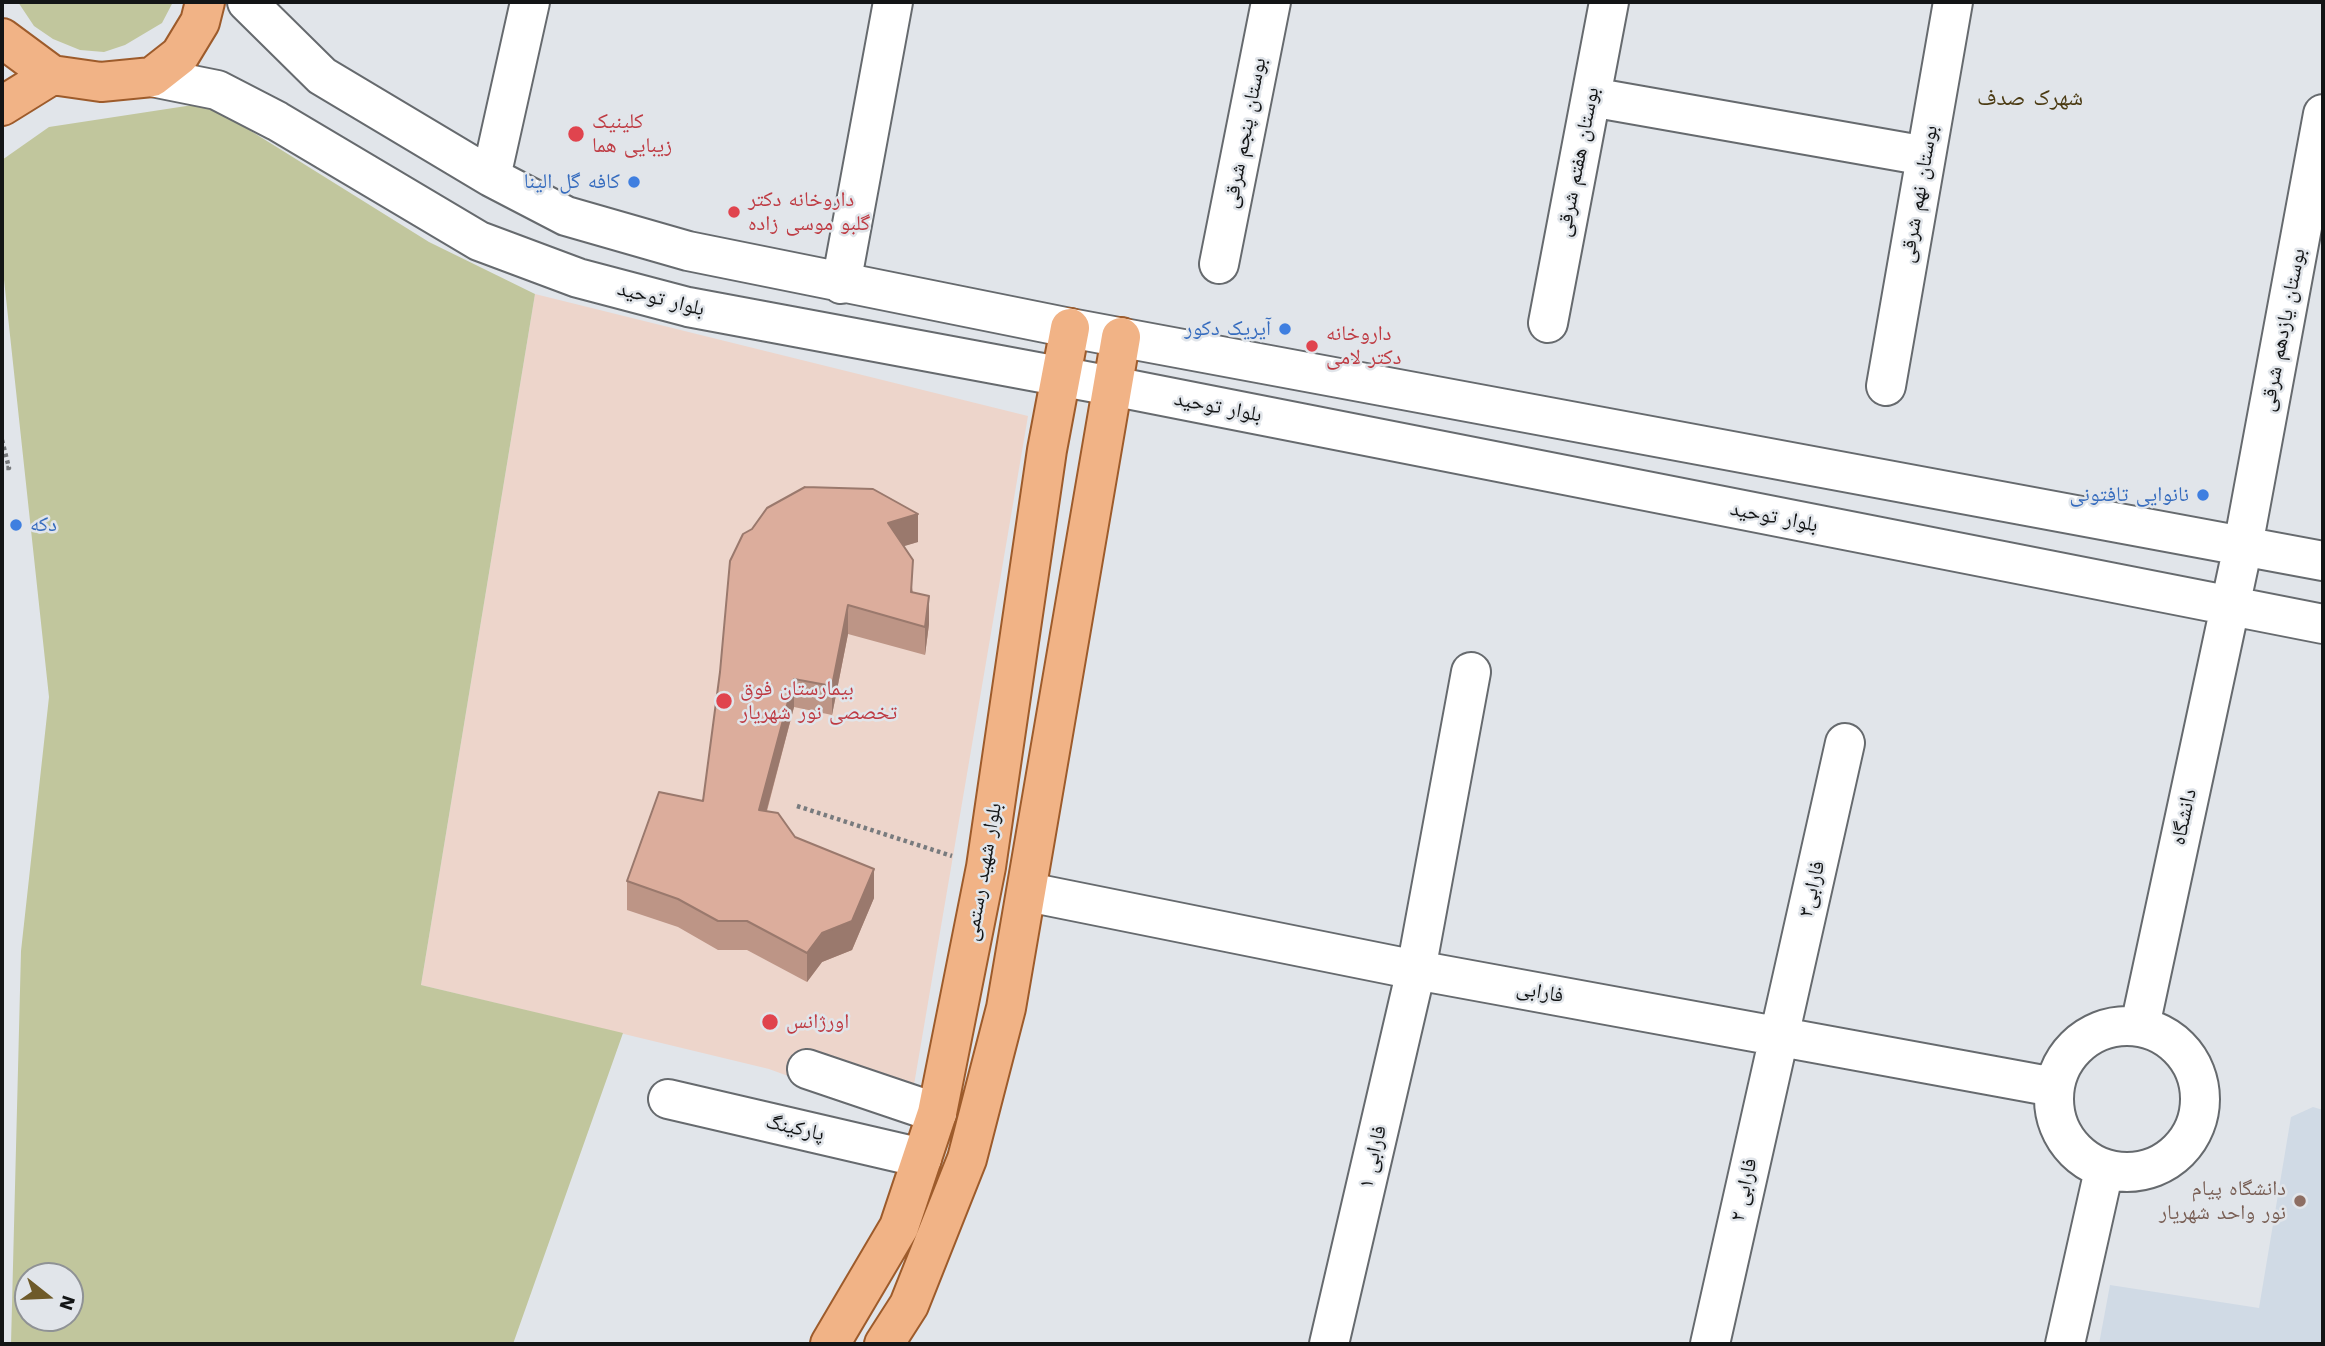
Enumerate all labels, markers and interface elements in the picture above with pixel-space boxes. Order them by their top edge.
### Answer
street label: بوستان پنجم شرقی [1218,56,1272,210]
district label: شهرک صدف [1977,84,2083,112]
street label: بوستان هفتم شرقی [1551,85,1605,239]
place label: کلینیک زیبایی هما [592,109,672,159]
street label: بوستان نهم شرقی [1894,123,1944,265]
marker: کلینیک زیبایی هما [566,124,586,144]
place label: کافه گل الینا [524,169,620,195]
marker: کافه گل الینا [626,174,642,190]
place label: داروخانه دکتر گلبو موسی زاده [748,187,870,237]
marker: داروخانه دکتر گلبو موسی زاده [726,204,742,220]
street label: بوستان یازدهم شرقی [2255,246,2311,414]
street label: بلوار توحید [615,276,707,322]
place label: آیریک دکور [1184,316,1271,342]
marker: آیریک دکور [1277,321,1293,337]
place label: داروخانه دکتر لامی [1326,321,1401,371]
marker: داروخانه دکتر لامی [1304,338,1320,354]
street label: بلوار توحید [1172,386,1264,428]
place label: نانوایی تافتونی [2070,482,2189,508]
marker: نانوایی تافتونی [2195,487,2211,503]
street label: بلوار توحید [1728,496,1820,538]
place label: دکه [30,512,57,538]
marker: دکه [8,517,24,533]
place label: بیمارستان فوق تخصصی نور شهریار [740,676,897,726]
marker: بیمارستان فوق تخصصی نور شهریار [714,691,734,711]
street label: دانشگاه [2166,787,2202,847]
street label: بلوار شهید رستمی [958,801,1008,943]
street label: فارابی۳ [1793,858,1831,920]
street label: فارابی [1514,975,1566,1009]
place label: اورژانس [786,1009,849,1035]
marker: اورژانس [760,1012,780,1032]
street label: پارکینگ [763,1109,827,1147]
street label: فارابی ۱ [1354,1123,1392,1191]
street label: فارابی ۲ [1725,1156,1763,1224]
place label: دانشگاه پیام نور واحد شهریار [2159,1176,2286,1226]
marker: دانشگاه پیام نور واحد شهریار [2292,1193,2308,1209]
north arrow [14,1262,84,1332]
text: N [54,1293,81,1313]

